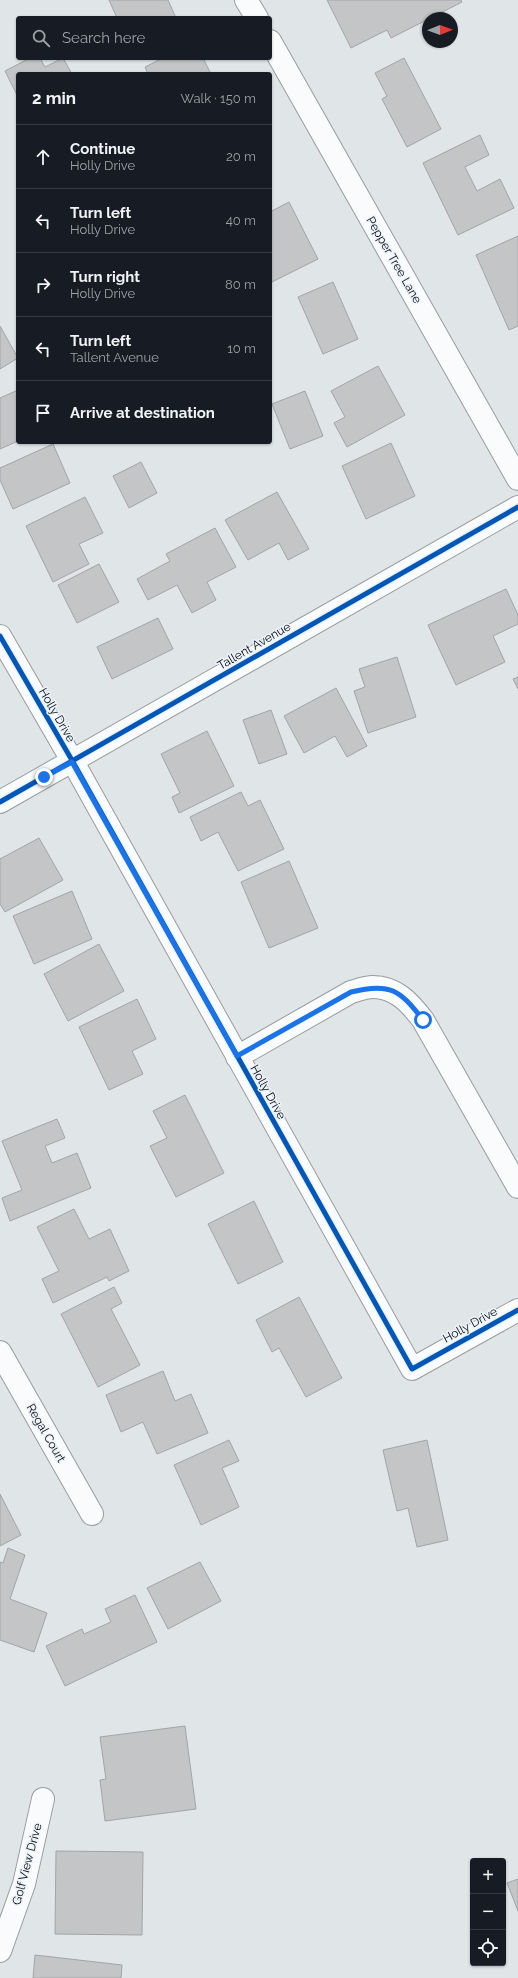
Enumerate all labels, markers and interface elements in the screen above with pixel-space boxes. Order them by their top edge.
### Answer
north arrow [422,12,458,48]
search box [16,16,272,60]
icon: search [30,27,52,49]
text: Search here [62,29,145,47]
text: 2 min [32,88,76,108]
text: Walk · 150 m [181,91,256,106]
text: Continue [70,140,135,158]
icon: ahead [32,146,54,168]
text: 20 m [226,149,256,164]
text: Holly Drive [70,158,135,173]
text: Turn left [70,204,131,222]
icon: left [32,210,54,232]
text: 40 m [226,213,256,228]
street label: Pepper Tree Lane [363,214,425,306]
text: Holly Drive [70,222,135,237]
text: Turn right [70,268,140,286]
icon: right [32,274,54,296]
text: 80 m [225,277,256,292]
text: Holly Drive [70,286,135,301]
text: Turn left [70,332,131,350]
icon: left [32,338,54,360]
text: 10 m [227,341,256,356]
text: Tallent Avenue [70,350,159,365]
icon: arrive [32,402,54,424]
text: Arrive at destination [70,404,215,422]
street label: Tallent Avenue [215,619,293,673]
street label: Holly Drive [36,685,78,745]
route end [35,768,53,786]
route start [414,1011,432,1029]
street label: Holly Drive [247,1062,289,1122]
street label: Holly Drive [440,1304,500,1346]
street label: Regal Court [24,1401,68,1465]
street label: Golf View Drive [9,1822,45,1906]
map controls [470,1858,506,1966]
button: + [470,1858,506,1894]
button: − [470,1894,506,1930]
button: locate [470,1930,506,1966]

